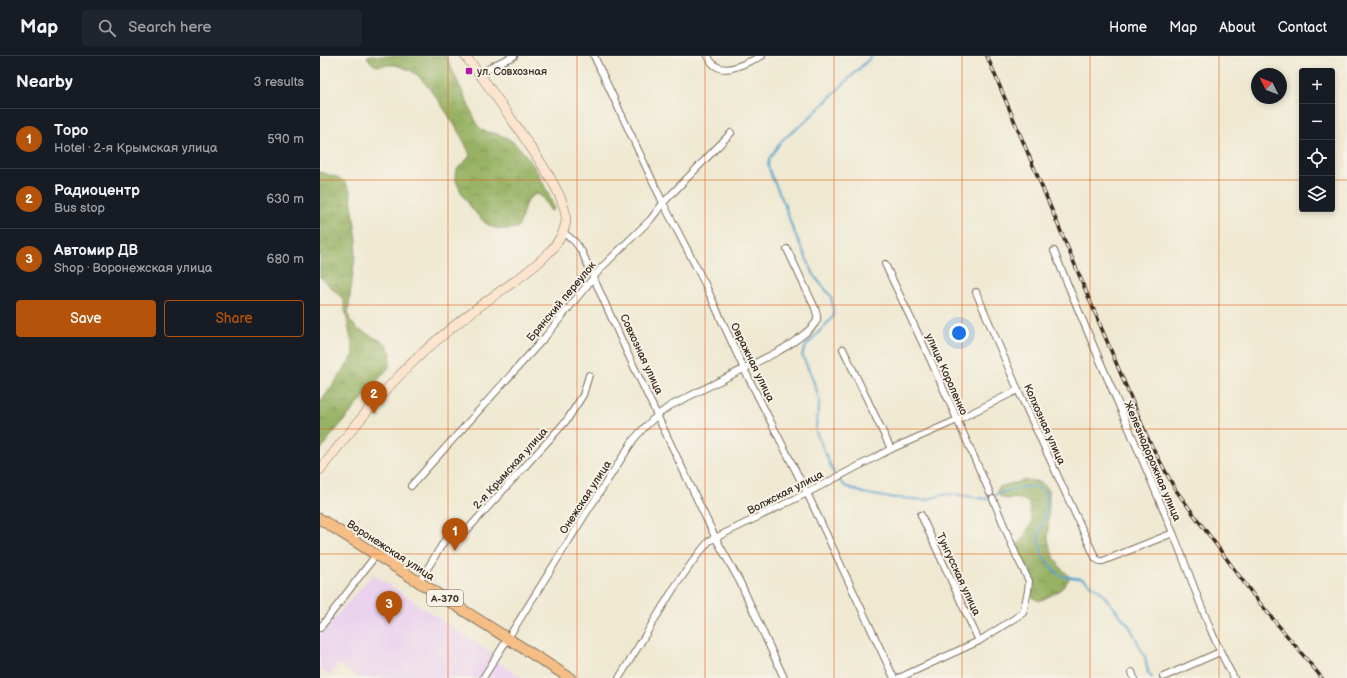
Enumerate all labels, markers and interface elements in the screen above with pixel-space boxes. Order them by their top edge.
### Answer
search box [82,10,362,46]
text: Map [20,16,58,39]
icon: search [96,17,118,39]
text: Search here [128,18,211,37]
text: Home [1109,19,1147,36]
text: Map [1169,19,1197,36]
text: About [1219,19,1256,36]
text: Contact [1278,19,1327,36]
place label: ул. Совхозная [477,65,547,78]
marker: ул. Совхозная [464,66,474,76]
north arrow [1251,68,1287,104]
map controls [1299,68,1335,212]
button: + [1299,68,1335,104]
text: Nearby [16,72,73,92]
text: 3 results [253,74,304,90]
button: − [1299,104,1335,140]
text: Торо [54,121,88,140]
text: 1 [26,131,32,147]
text: 590 m [267,131,304,147]
text: Hotel · 2-я Крымская улица [54,140,218,156]
button: locate [1299,140,1335,176]
button: layers [1299,176,1335,212]
text: Радиоцентр [54,181,140,200]
text: 2 [25,191,33,207]
text: 630 m [266,191,304,207]
text: Bus stop [54,200,105,216]
text: Автомир ДВ [54,241,138,260]
text: 3 [25,251,33,267]
text: 680 m [267,251,304,267]
street label: Брянский переулок [524,259,599,344]
text: Shop · Воронежская улица [54,260,213,276]
button: Save [16,300,156,337]
button: Share [164,300,304,337]
street label: Совхозная улица [617,312,666,397]
street label: Овражная улица [728,321,778,404]
your location [949,323,969,343]
street label: улица Короленко [923,331,970,417]
pin: 2 [361,381,387,414]
street label: Колхозная улица [1021,382,1068,467]
street label: Железнодорожная улица [1121,399,1184,524]
street label: 2-я Крымская улица [470,425,551,512]
street label: Онежская улица [557,458,614,536]
street label: Волжская улица [745,467,826,517]
street label: Воронежская улица [345,517,437,584]
pin: 1 [442,518,468,551]
street label: Тунгусская улица [934,531,984,618]
road number: А-370 [427,590,463,606]
pin: 3 [376,591,402,624]

